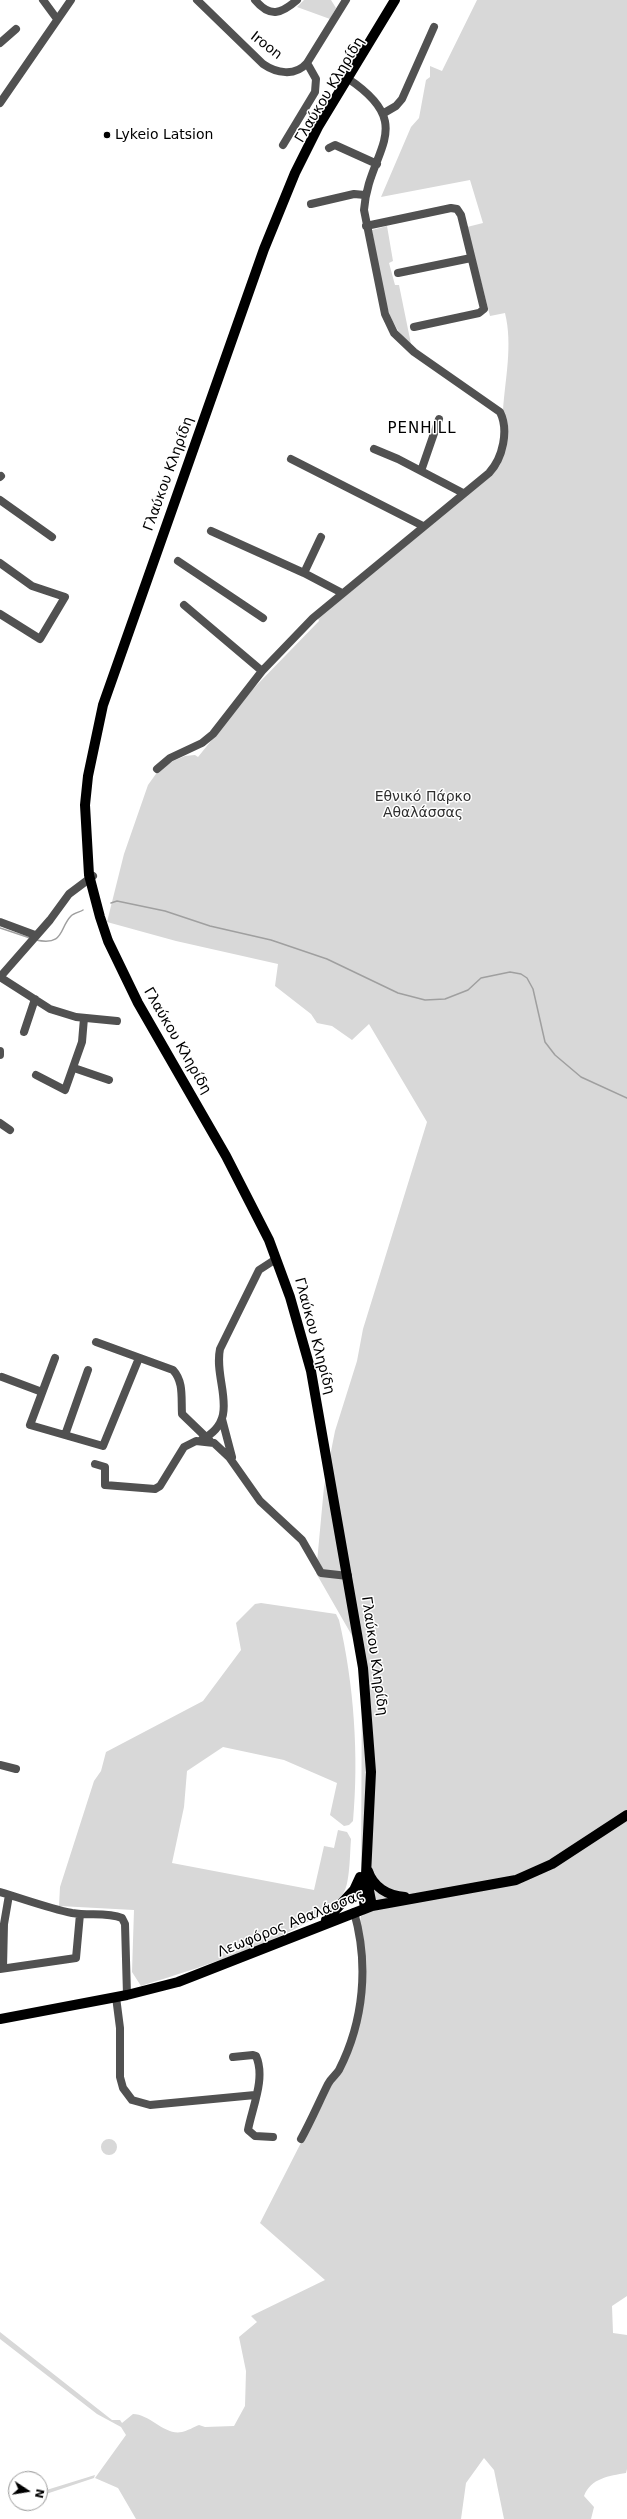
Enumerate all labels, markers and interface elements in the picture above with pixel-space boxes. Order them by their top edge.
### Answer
street label: Iroon [247,28,285,64]
street label: Γλαύκου Κληρίδη [292,34,368,146]
place label: Lykeio Latsion [115,127,213,143]
marker: Lykeio Latsion [102,130,112,140]
street label: Γλαύκου Κληρίδη [141,415,197,533]
district label: PENHILL [387,420,457,438]
park label: Εθνικό Πάρκο Αθαλάσσας [375,789,471,822]
street label: Γλαύκου Κληρίδη [140,985,214,1097]
street label: Γλαύκου Κληρίδη [290,1276,338,1396]
street label: Γλαύκου Κληρίδη [357,1595,391,1717]
street label: Λεωφόρος Αθαλάσσας [215,1887,367,1961]
north arrow [8,2471,48,2511]
text: N [32,2488,47,2499]

